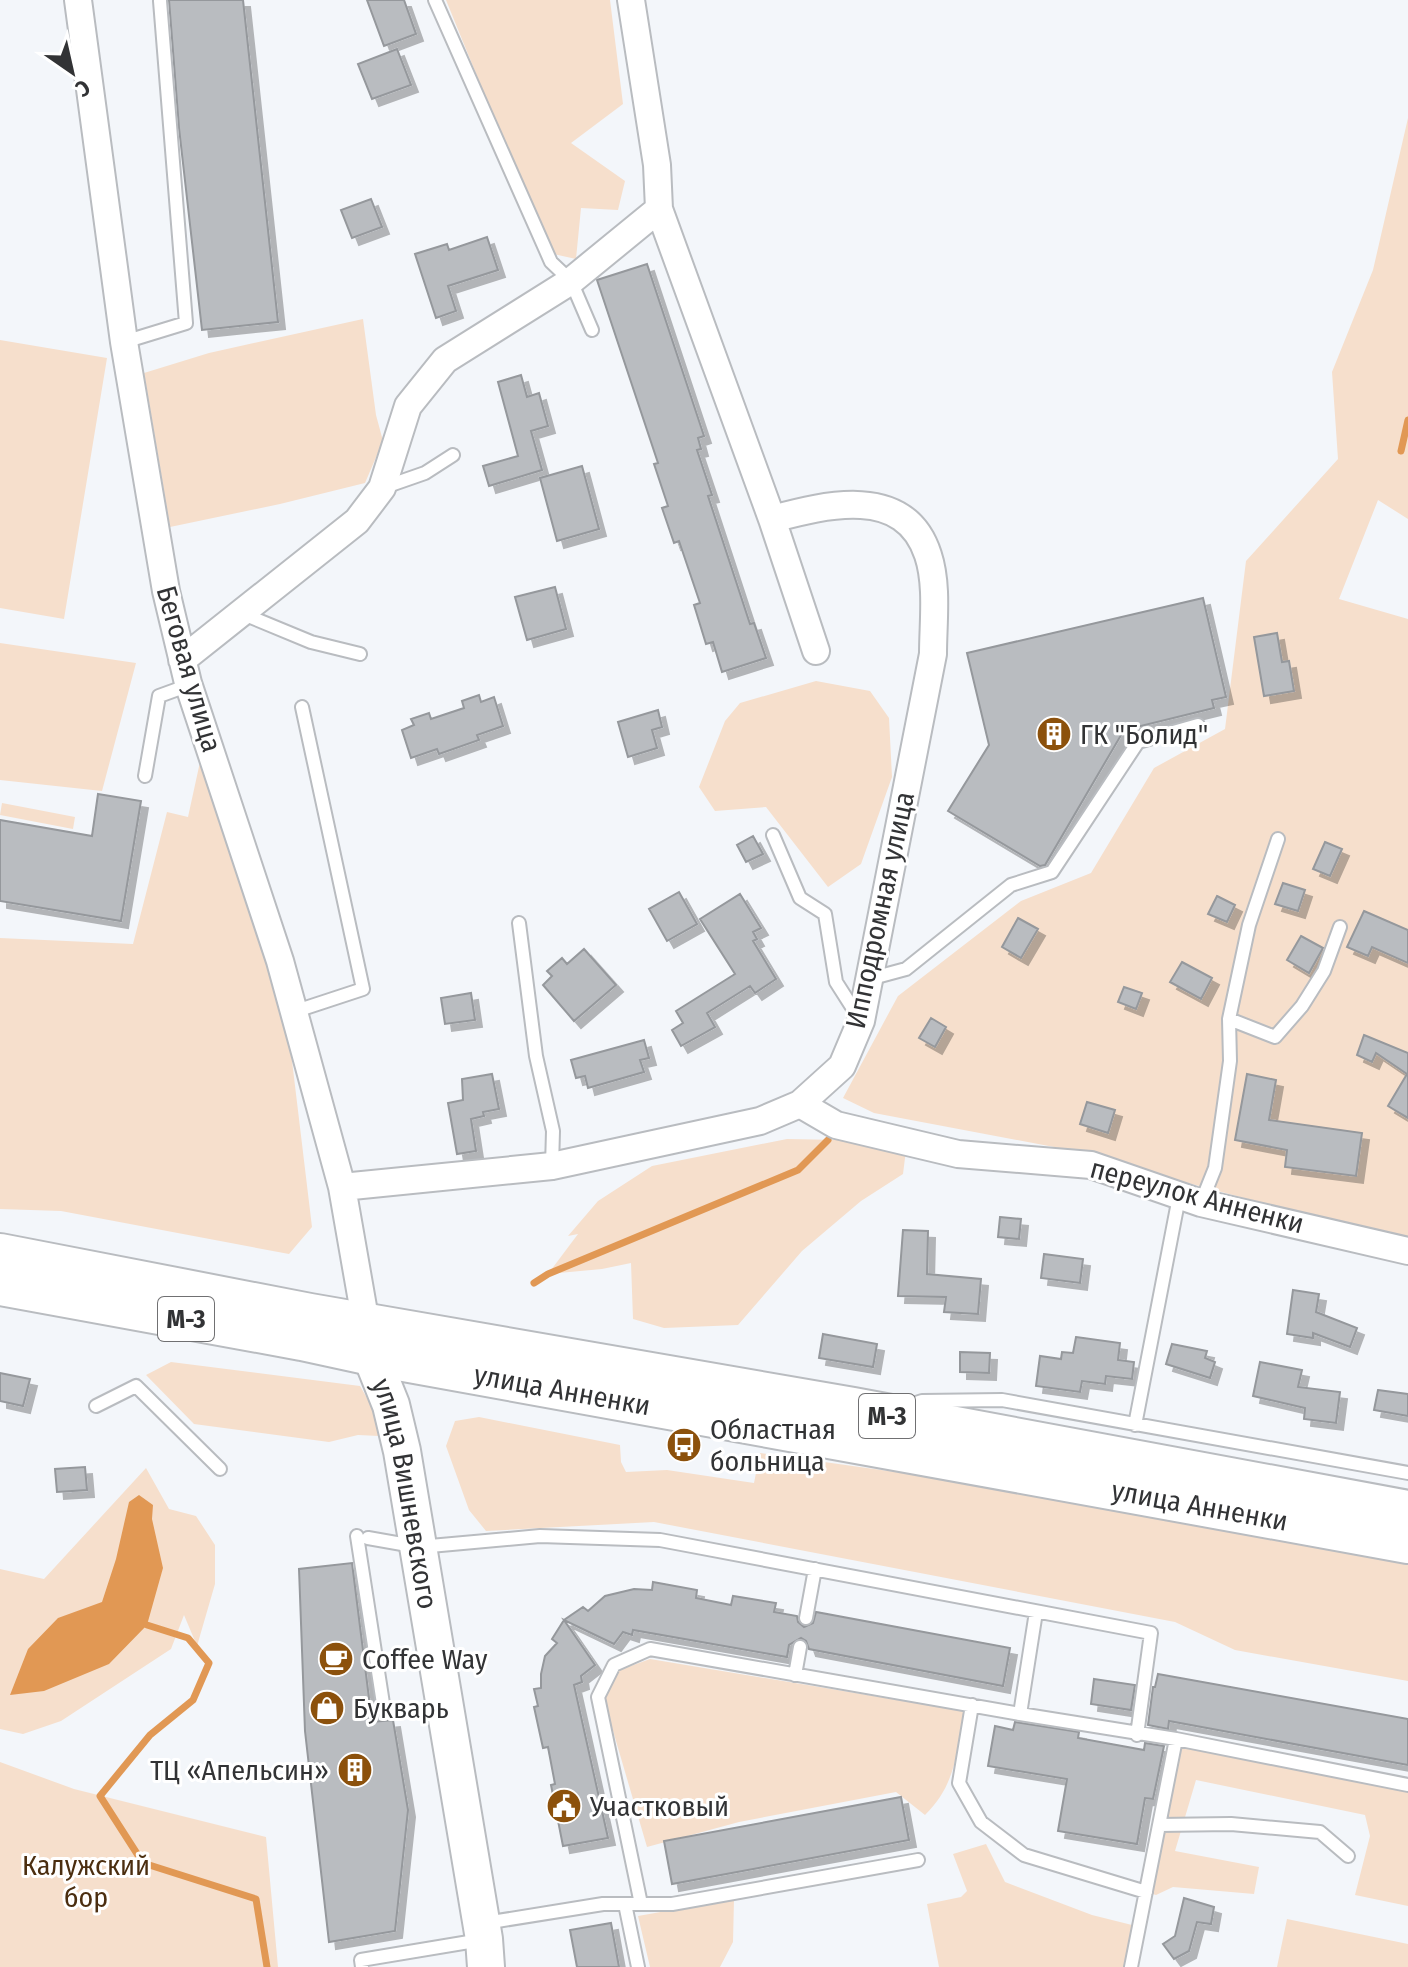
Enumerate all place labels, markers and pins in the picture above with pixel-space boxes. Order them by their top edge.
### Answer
building icon: ГК "Болид" [1035,715,1073,753]
place label: ГК "Болид" [1080,718,1208,751]
place label: Областная больница [710,1413,836,1478]
bus stop icon: Областная больница [665,1426,703,1464]
cafe icon: Coffee Way [317,1640,355,1678]
place label: Coffee Way [362,1643,488,1676]
shop icon: Букварь [308,1689,346,1727]
place label: Букварь [353,1692,449,1725]
building icon: ТЦ «Апельсин» [336,1751,374,1789]
place label: ТЦ «Апельсин» [150,1754,329,1787]
public building icon: Участковый [545,1787,583,1825]
place label: Участковый [589,1790,729,1823]

